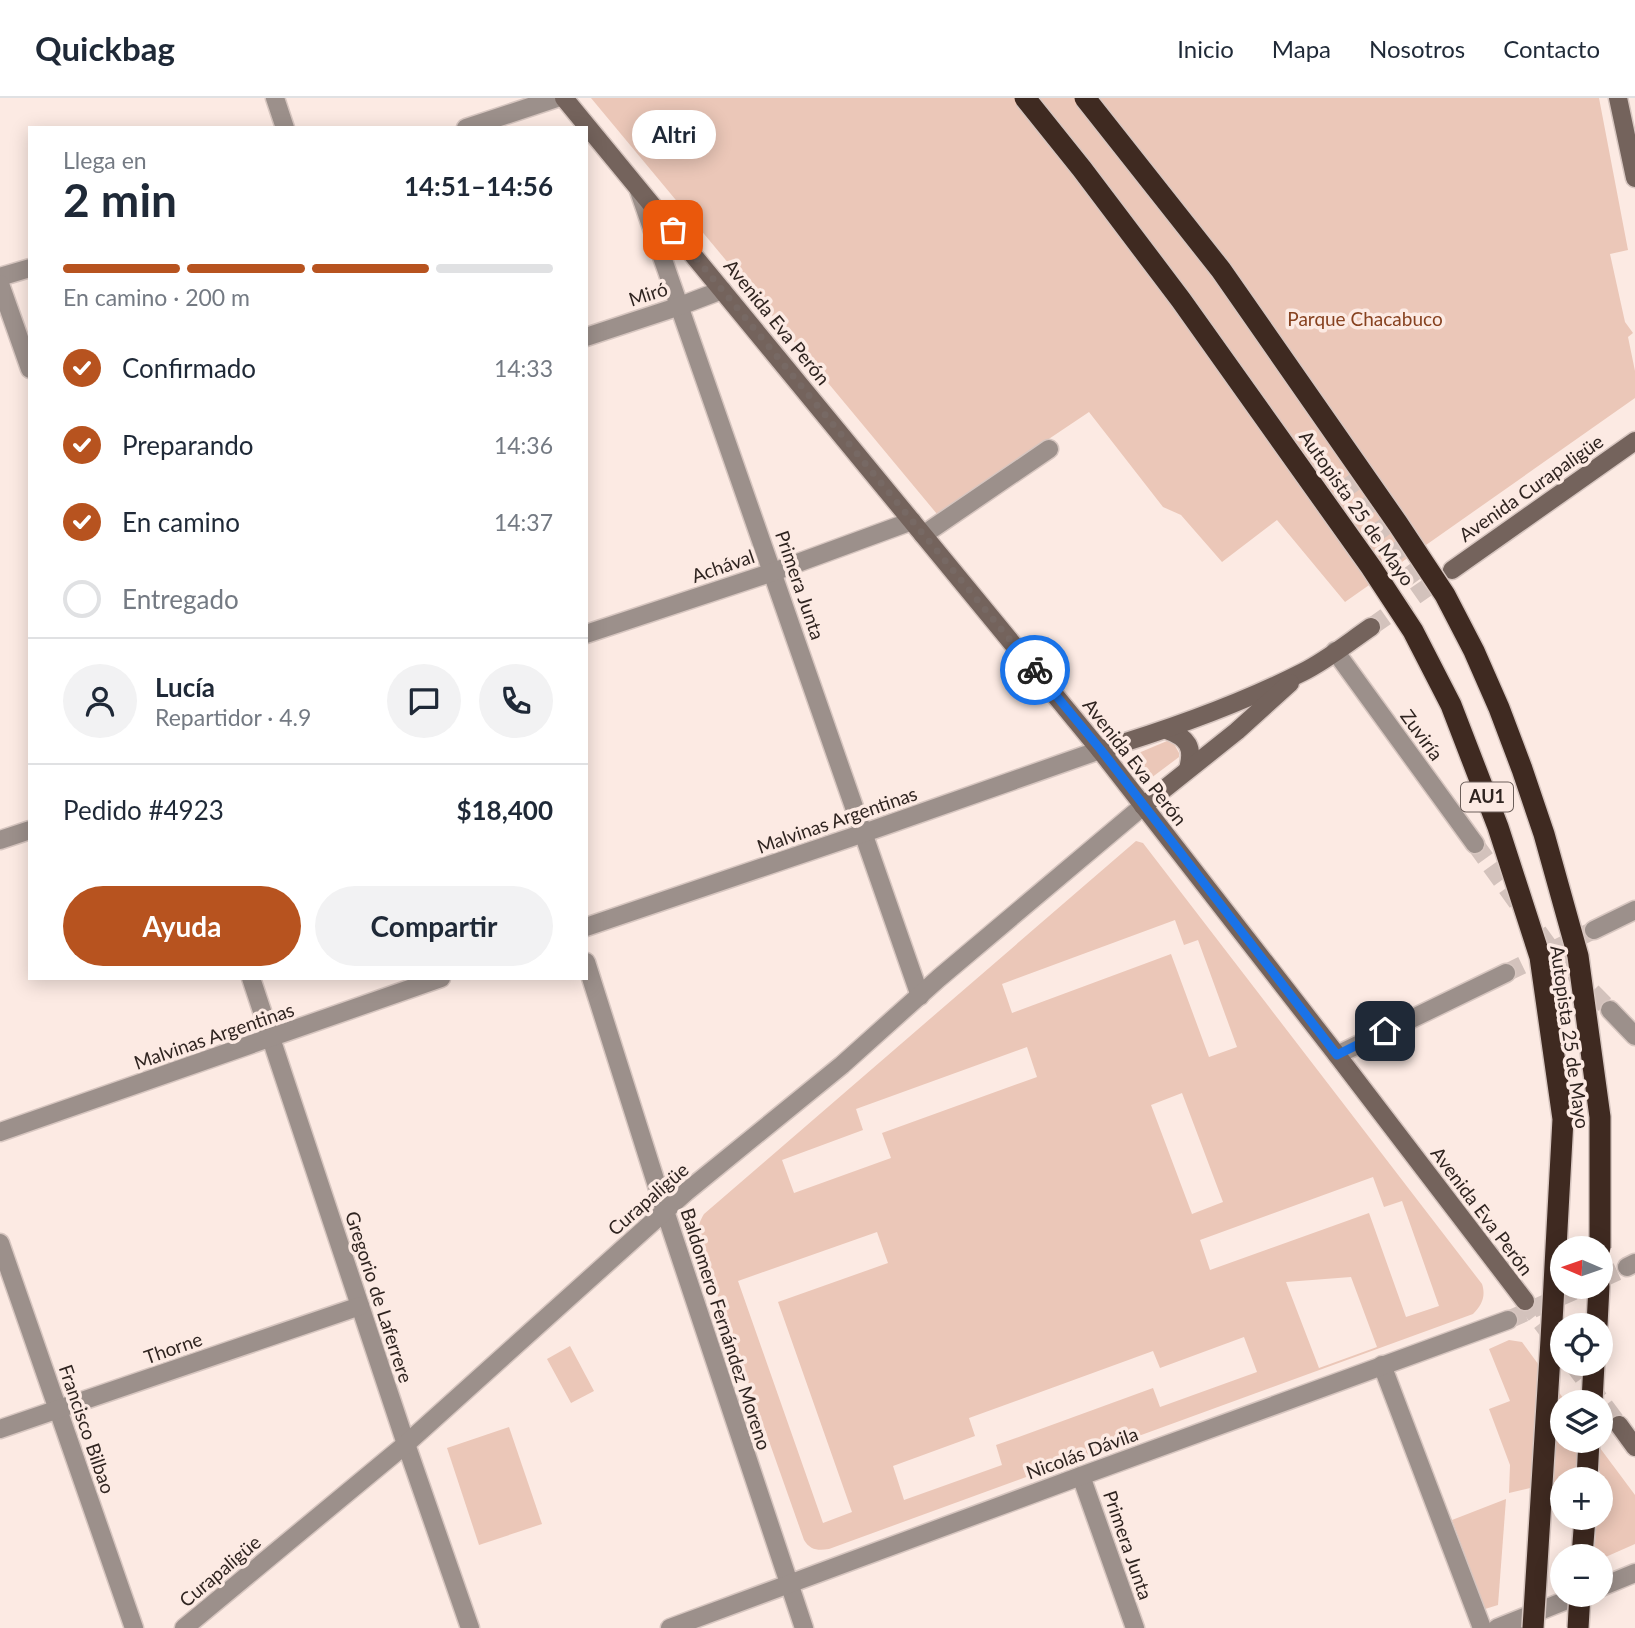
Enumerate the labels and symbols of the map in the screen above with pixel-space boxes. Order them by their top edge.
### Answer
callout: Altri [631,111,715,160]
pin [643,200,703,260]
street label: Avenida Eva Perón [720,254,835,389]
street label: Miró [626,277,670,311]
park label: Parque Chacabuco [1287,307,1443,330]
street label: Autopista 25 de Mayo [1295,425,1420,590]
street label: Avenida Curapaligüe [1454,429,1607,546]
street label: Primera Junta [771,527,830,642]
street label: Achával [688,544,757,587]
courier [1000,635,1070,705]
street label: Avenida Eva Perón [1079,694,1192,830]
street label: Zuviría [1396,705,1448,764]
street label: Malvinas Argentinas [754,781,920,858]
road number: AU1 [1461,782,1513,812]
street label: Autopista 25 de Mayo [1546,944,1595,1130]
street label: Malvinas Argentinas [131,997,297,1074]
pin [1355,1001,1415,1061]
street label: Avenida Eva Perón [1427,1142,1538,1280]
street label: Curapaligüe [603,1157,693,1240]
street label: Baldomero Fernández Moreno [676,1205,777,1453]
street label: Gregorio de Laferrere [341,1208,418,1385]
north arrow [1550,1236,1614,1298]
street label: Thorne [141,1327,205,1368]
street label: Francisco Bilbao [55,1361,120,1496]
street label: Nicolás Dávila [1023,1422,1141,1483]
street label: Primera Junta [1099,1487,1158,1602]
street label: Curapaligüe [174,1530,265,1611]

